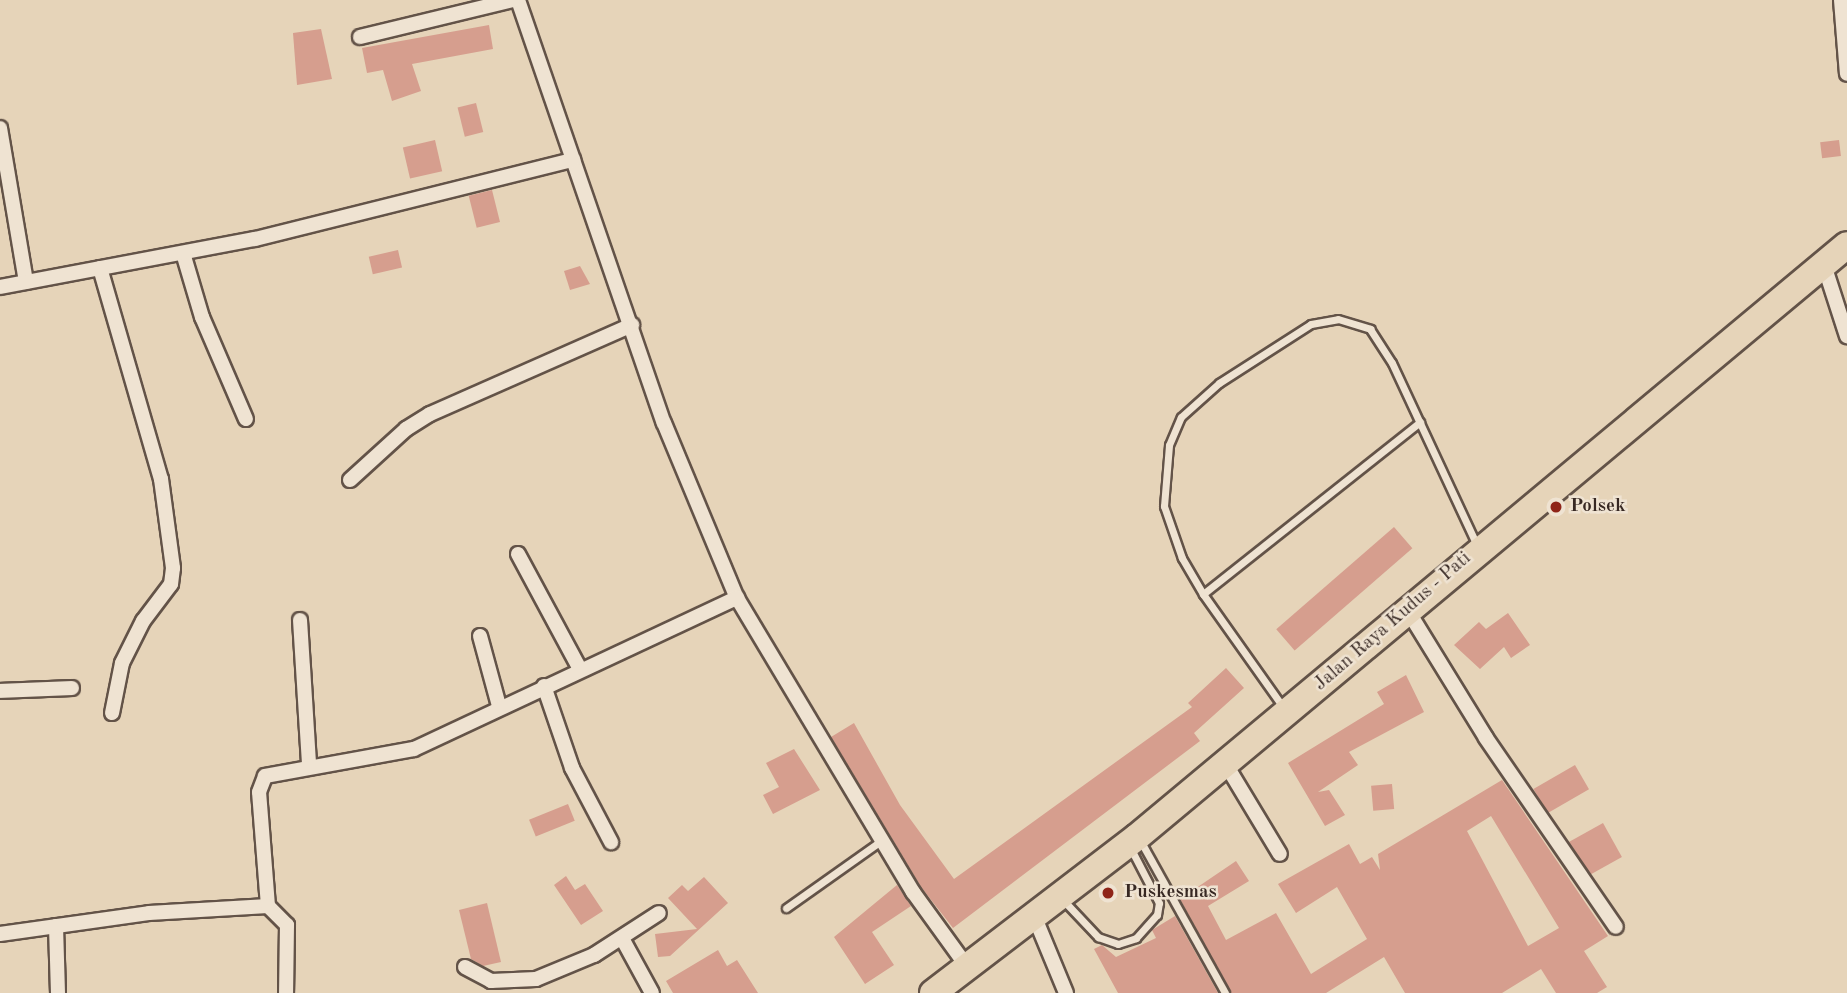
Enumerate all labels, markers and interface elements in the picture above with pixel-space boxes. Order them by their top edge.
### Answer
place label: Polsek [1570,496,1626,518]
marker: Polsek [1548,499,1564,515]
street label: Jalan Raya Kudus - Pati [1310,548,1476,696]
place label: Puskesmas [1124,882,1217,904]
marker: Puskesmas [1098,883,1118,903]

